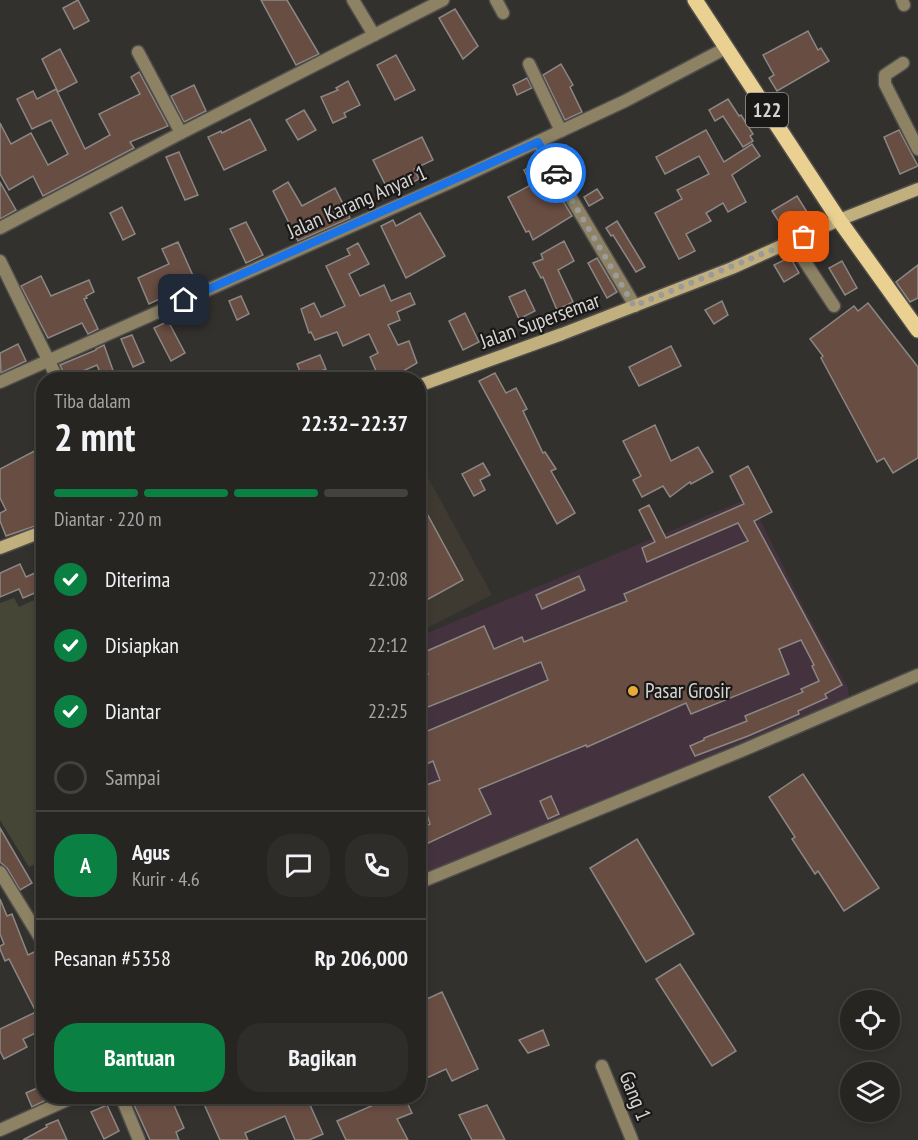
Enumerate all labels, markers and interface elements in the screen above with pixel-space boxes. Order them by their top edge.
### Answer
road number: 122 [746,93,788,127]
courier [526,143,586,203]
icon: car [540,157,573,190]
street label: Jalan Karang Anyar 1 [282,159,431,245]
pin [778,211,829,262]
icon: bag [787,220,820,253]
pin [158,274,209,325]
icon: home [167,283,200,316]
street label: Jalan Supersemar [475,286,604,355]
text: Tiba dalam [54,388,131,414]
text: 22:32–22:37 [301,409,408,437]
text: 2 mnt [54,411,135,462]
text: Diantar · 220 m [54,506,162,532]
icon: check [54,563,87,596]
text: Diterima [105,565,170,593]
text: 22:08 [368,566,408,592]
icon: check [54,629,87,662]
text: Disiapkan [105,631,179,659]
text: 22:12 [368,632,408,658]
place label: Pasar Grosir [645,677,731,704]
marker: Pasar Grosir [626,684,640,698]
icon: check [54,695,87,728]
text: Diantar [105,697,161,725]
text: 22:25 [368,698,408,724]
text: Sampai [105,763,161,791]
button: chat [267,834,330,897]
button: phone [345,834,408,897]
text: Agus [132,838,170,866]
text: A [80,851,91,879]
text: Kurir · 4.6 [132,866,200,892]
text: Pesanan #5358 [54,944,171,972]
text: Rp 206,000 [315,944,408,972]
map controls [840,990,900,1122]
button: locate [840,990,900,1050]
button: Bantuan [54,1023,225,1092]
button: Bagikan [237,1023,408,1092]
button: layers [840,1062,900,1122]
street label: Gang 1 [613,1067,658,1124]

